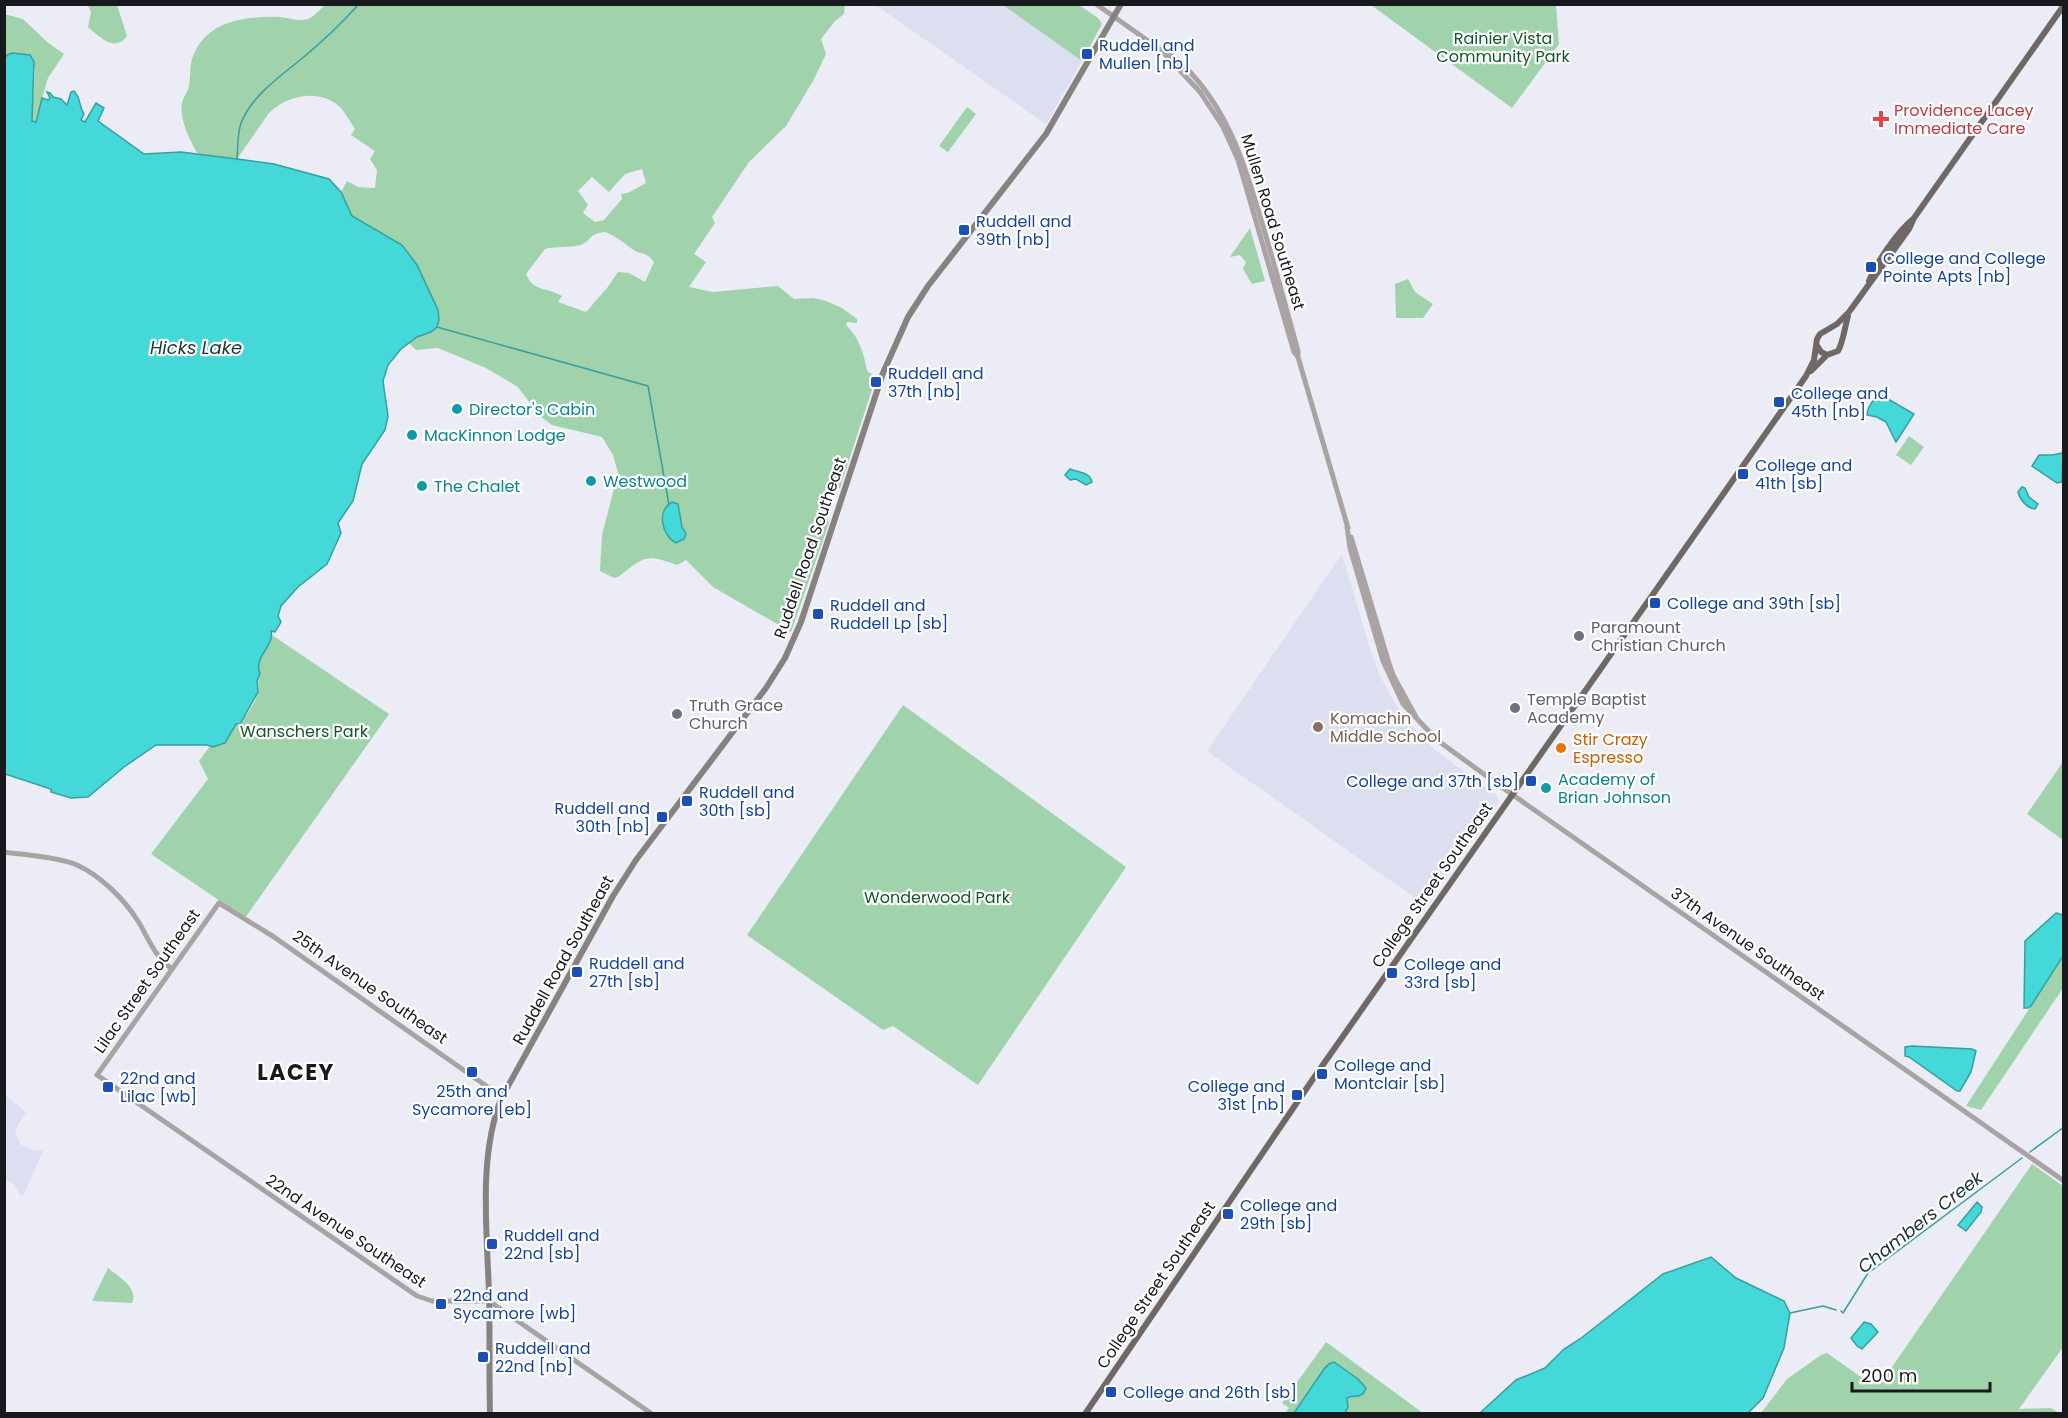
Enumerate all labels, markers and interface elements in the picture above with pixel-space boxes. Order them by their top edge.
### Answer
park label: Rainier Vista Community Park [1436,27,1570,68]
place label: Ruddell and Mullen [nb] [1099,34,1195,75]
marker: Ruddell and Mullen [nb] [1080,47,1094,61]
place label: Providence Lacey Immediate Care [1894,99,2034,140]
marker: Providence Lacey Immediate Care [1872,110,1890,128]
street label: Mullen Road Southeast [1235,131,1311,313]
place label: Ruddell and 39th [nb] [976,210,1072,251]
marker: Ruddell and 39th [nb] [957,223,971,237]
place label: College and College Pointe Apts [nb] [1883,247,2046,288]
marker: College and College Pointe Apts [nb] [1864,260,1878,274]
water label: Hicks Lake [150,335,242,360]
place label: Ruddell and 37th [nb] [888,362,984,403]
marker: Ruddell and 37th [nb] [869,375,883,389]
place label: College and 45th [nb] [1791,382,1888,423]
marker: College and 45th [nb] [1772,395,1786,409]
place label: Director's Cabin [469,398,595,421]
marker: Director's Cabin [450,402,464,416]
place label: MacKinnon Lodge [424,424,566,447]
marker: MacKinnon Lodge [405,428,419,442]
street label: Ruddell Road Southeast [768,454,852,642]
place label: College and 41th [sb] [1755,454,1852,495]
marker: College and 41th [sb] [1736,467,1750,481]
place label: Westwood [603,470,687,493]
marker: Westwood [584,474,598,488]
place label: The Chalet [434,475,520,498]
marker: The Chalet [415,479,429,493]
place label: College and 39th [sb] [1667,592,1841,615]
place label: Ruddell and Ruddell Lp [sb] [830,594,948,635]
marker: College and 39th [sb] [1648,596,1662,610]
marker: Ruddell and Ruddell Lp [sb] [811,607,825,621]
place label: Paramount Christian Church [1591,616,1726,657]
marker: Paramount Christian Church [1572,629,1586,643]
place label: Temple Baptist Academy [1527,688,1647,729]
place label: Truth Grace Church [689,694,783,735]
marker: Temple Baptist Academy [1508,701,1522,715]
marker: Truth Grace Church [670,707,684,721]
place label: Komachin Middle School [1330,707,1441,748]
park label: Wanschers Park [240,720,369,743]
marker: Komachin Middle School [1311,720,1325,734]
place label: Stir Crazy Espresso [1573,728,1648,769]
marker: Stir Crazy Espresso [1554,741,1568,755]
place label: Academy of Brian Johnson [1558,768,1671,809]
place label: College and 37th [sb] [1346,770,1519,793]
marker: College and 37th [sb] [1524,774,1538,788]
place label: Ruddell and 30th [sb] [699,781,795,822]
marker: Academy of Brian Johnson [1539,781,1553,795]
marker: Ruddell and 30th [sb] [680,794,694,808]
place label: Ruddell and 30th [nb] [554,797,650,838]
street label: College Street Southeast [1366,797,1498,972]
marker: Ruddell and 30th [nb] [655,810,669,824]
street label: Ruddell Road Southeast [507,871,619,1049]
street label: 37th Avenue Southeast [1666,882,1830,1006]
park label: Wonderwood Park [864,886,1011,909]
street label: Lilac Street Southeast [88,904,206,1058]
street label: 25th Avenue Southeast [288,925,452,1050]
place label: Ruddell and 27th [sb] [589,952,685,993]
place label: College and 33rd [sb] [1404,953,1501,994]
marker: Ruddell and 27th [sb] [570,965,584,979]
marker: College and 33rd [sb] [1385,966,1399,980]
place label: College and Montclair [sb] [1334,1054,1445,1095]
district label: LACEY [257,1057,335,1088]
marker: 25th and Sycamore [eb] [465,1065,479,1079]
place label: 22nd and Lilac [wb] [120,1067,197,1108]
marker: College and Montclair [sb] [1315,1067,1329,1081]
place label: College and 31st [nb] [1188,1075,1285,1116]
marker: 22nd and Lilac [wb] [101,1080,115,1094]
place label: 25th and Sycamore [eb] [412,1080,532,1121]
marker: College and 31st [nb] [1290,1088,1304,1102]
water label: Chambers Creek [1852,1165,1989,1279]
street label: 22nd Avenue Southeast [261,1169,431,1293]
place label: College and 29th [sb] [1240,1194,1337,1235]
street label: College Street Southeast [1091,1197,1221,1373]
marker: College and 29th [sb] [1221,1207,1235,1221]
place label: Ruddell and 22nd [sb] [504,1224,600,1265]
marker: Ruddell and 22nd [sb] [485,1237,499,1251]
place label: 22nd and Sycamore [wb] [453,1284,576,1325]
marker: 22nd and Sycamore [wb] [434,1297,448,1311]
place label: Ruddell and 22nd [nb] [495,1337,591,1378]
marker: Ruddell and 22nd [nb] [476,1350,490,1364]
scale bar [1852,1355,1990,1393]
text: 200 m [1861,1363,1917,1388]
place label: College and 26th [sb] [1123,1381,1297,1404]
marker: College and 26th [sb] [1104,1385,1118,1399]

